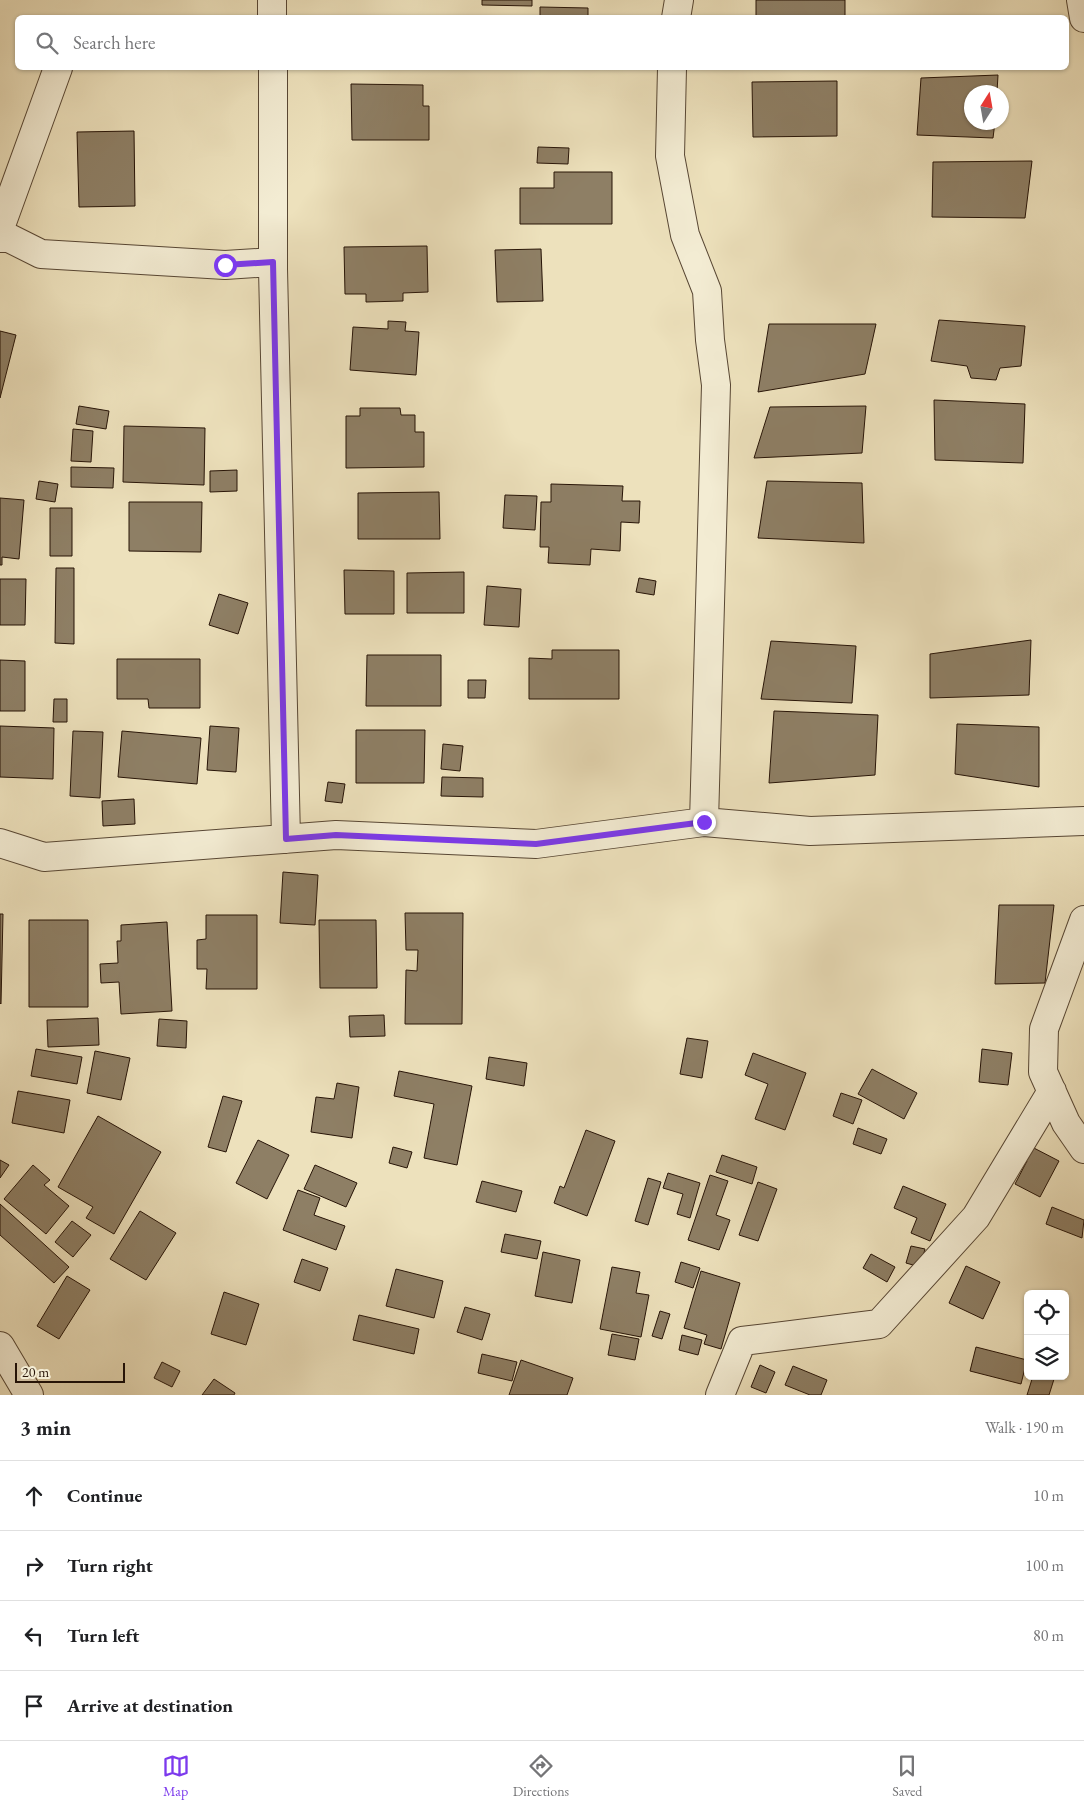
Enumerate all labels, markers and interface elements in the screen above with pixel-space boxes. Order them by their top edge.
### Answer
search box [15,15,1069,70]
icon: search [33,29,61,57]
text: Search here [73,30,155,55]
north arrow [964,85,1009,130]
route start [214,254,237,277]
route end [693,811,716,834]
map controls [1024,1290,1069,1380]
button: locate [1024,1290,1069,1335]
button: layers [1024,1335,1069,1380]
scale bar [15,1360,125,1383]
text: 20 m [22,1363,49,1381]
text: 3 min [20,1414,71,1441]
text: Walk · 190 m [985,1417,1064,1438]
icon: ahead [20,1482,48,1510]
text: Continue [67,1483,142,1508]
text: 10 m [1033,1485,1064,1506]
icon: right [20,1552,48,1580]
text: Turn right [67,1553,153,1578]
text: 100 m [1025,1555,1064,1576]
icon: left [20,1622,48,1650]
text: Turn left [67,1623,139,1648]
text: 80 m [1033,1625,1064,1646]
icon: arrive [20,1692,48,1720]
text: Arrive at destination [67,1693,233,1718]
tab: Map [162,1752,190,1800]
tab: Directions [513,1752,569,1800]
tab: Saved [892,1752,922,1800]

